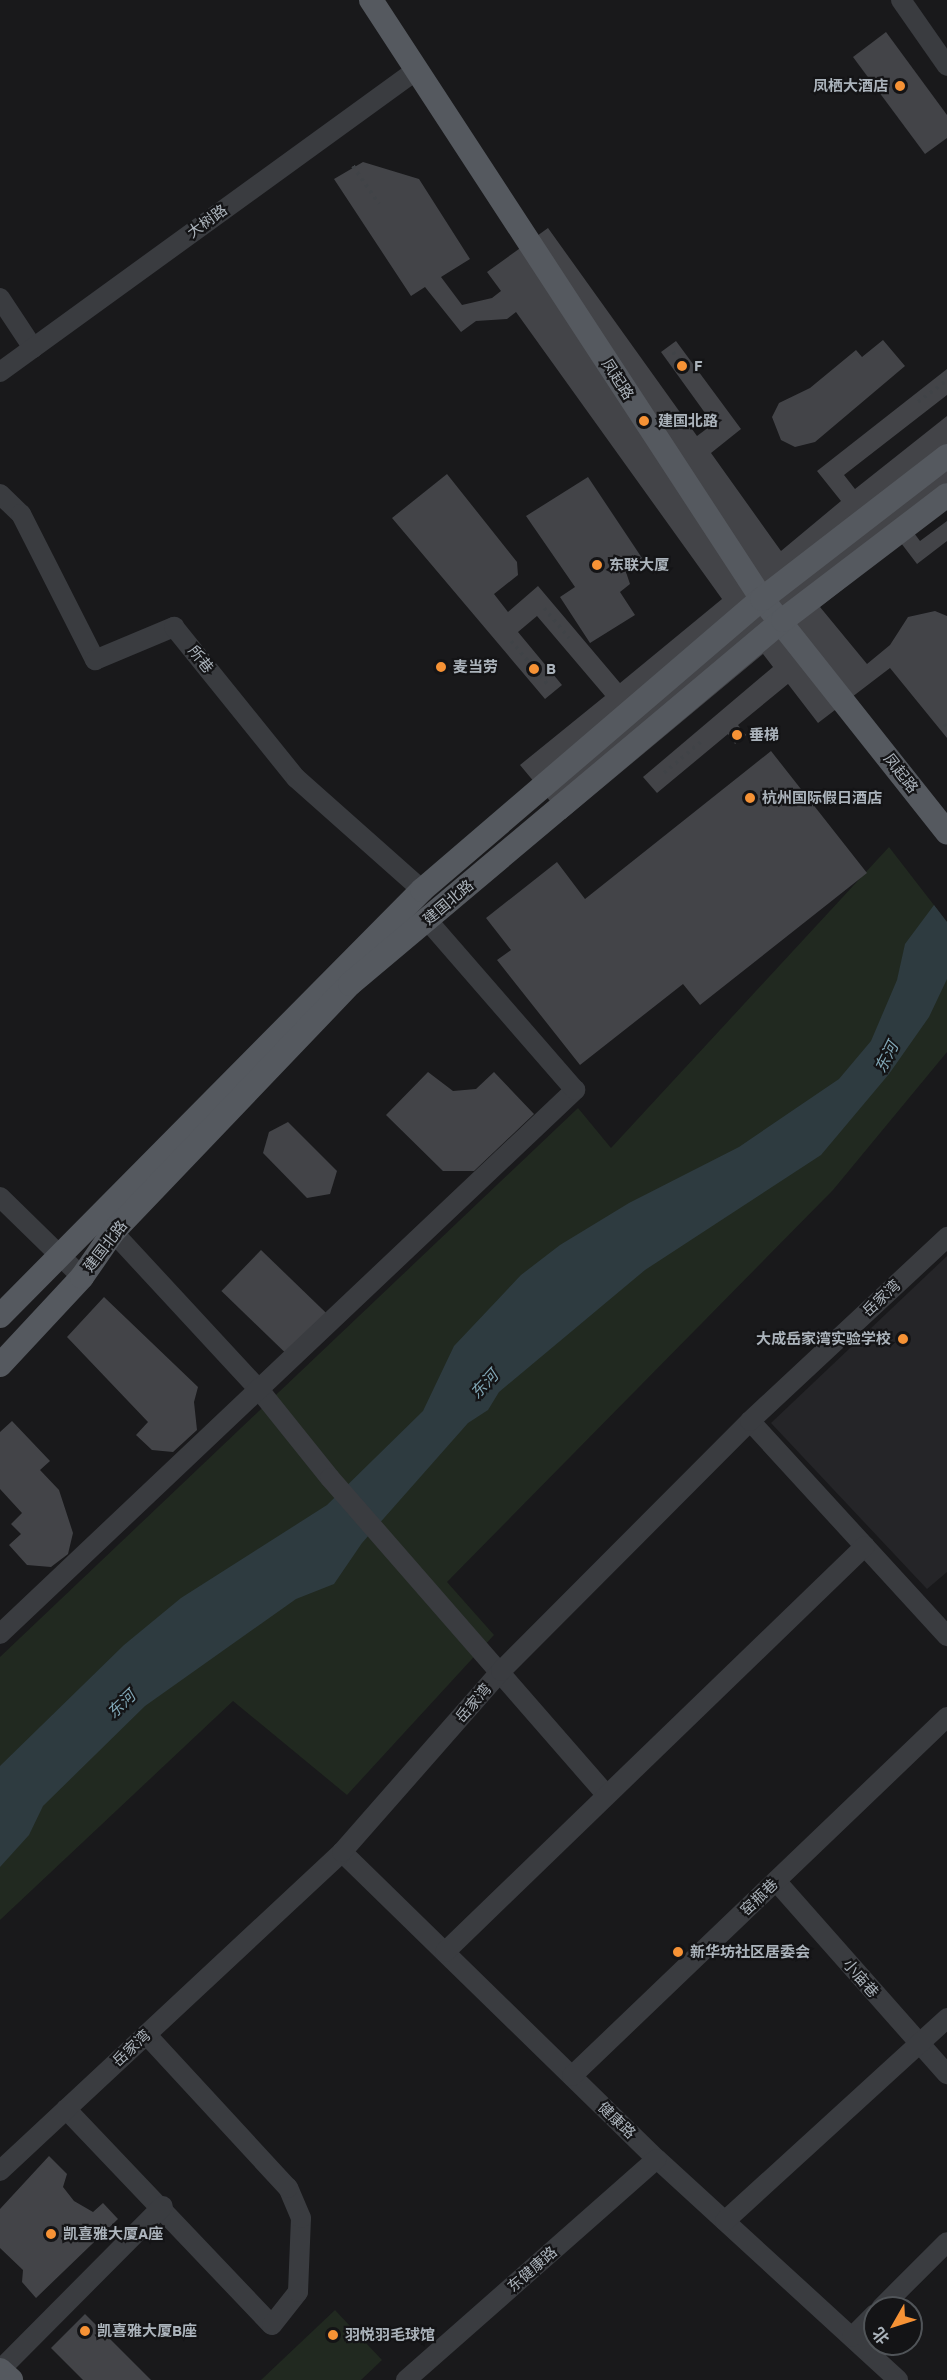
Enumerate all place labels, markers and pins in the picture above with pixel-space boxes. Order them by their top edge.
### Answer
place label: 凤栖大酒店 [813,77,888,95]
marker: 凤栖大酒店 [893,79,907,93]
place label: F [694,357,703,375]
marker: F [675,359,689,373]
marker: 建国北路 [635,412,653,430]
place label: 建国北路 [658,412,718,430]
place label: 东联大厦 [609,556,669,574]
marker: 东联大厦 [590,558,604,572]
place label: 麦当劳 [453,658,498,676]
marker: 麦当劳 [434,660,448,674]
place label: B [546,660,556,678]
marker: B [527,662,541,676]
place label: 垂梯 [749,726,779,744]
marker: 垂梯 [730,728,744,742]
place label: 杭州国际假日酒店 [762,789,882,807]
marker: 杭州国际假日酒店 [743,791,757,805]
place label: 大成岳家湾实验学校 [756,1330,891,1348]
marker: 大成岳家湾实验学校 [896,1332,910,1346]
place label: 新华坊社区居委会 [690,1943,810,1961]
marker: 新华坊社区居委会 [671,1945,685,1959]
place label: 凯喜雅大厦A座 [63,2225,163,2243]
marker: 凯喜雅大厦A座 [44,2227,58,2241]
place label: 凯喜雅大厦B座 [97,2322,197,2340]
marker: 凯喜雅大厦B座 [78,2324,92,2338]
place label: 羽悦羽毛球馆 [345,2326,435,2344]
marker: 羽悦羽毛球馆 [326,2328,340,2342]

